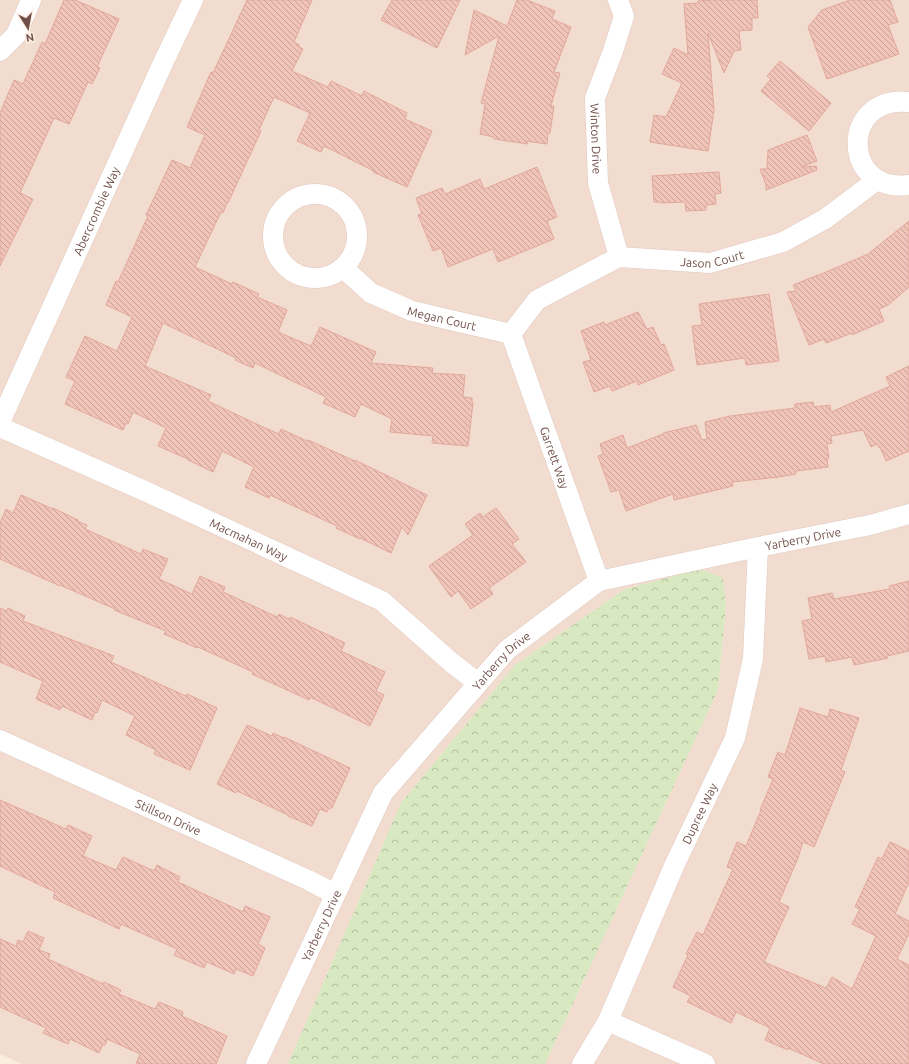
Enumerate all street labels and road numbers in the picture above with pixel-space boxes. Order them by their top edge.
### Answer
street label: Winton Drive [589,103,604,175]
street label: Abercrombie Way [70,164,122,257]
street label: Jason Court [680,247,745,270]
street label: Megan Court [406,304,478,332]
street label: Garrett Way [538,425,572,490]
street label: Macmahan Way [208,516,290,563]
street label: Yarberry Drive [764,524,842,552]
street label: Yarberry Drive [469,629,533,692]
street label: Dupree Way [679,781,719,846]
street label: Stillson Drive [134,796,203,837]
street label: Yarberry Drive [299,888,343,963]

